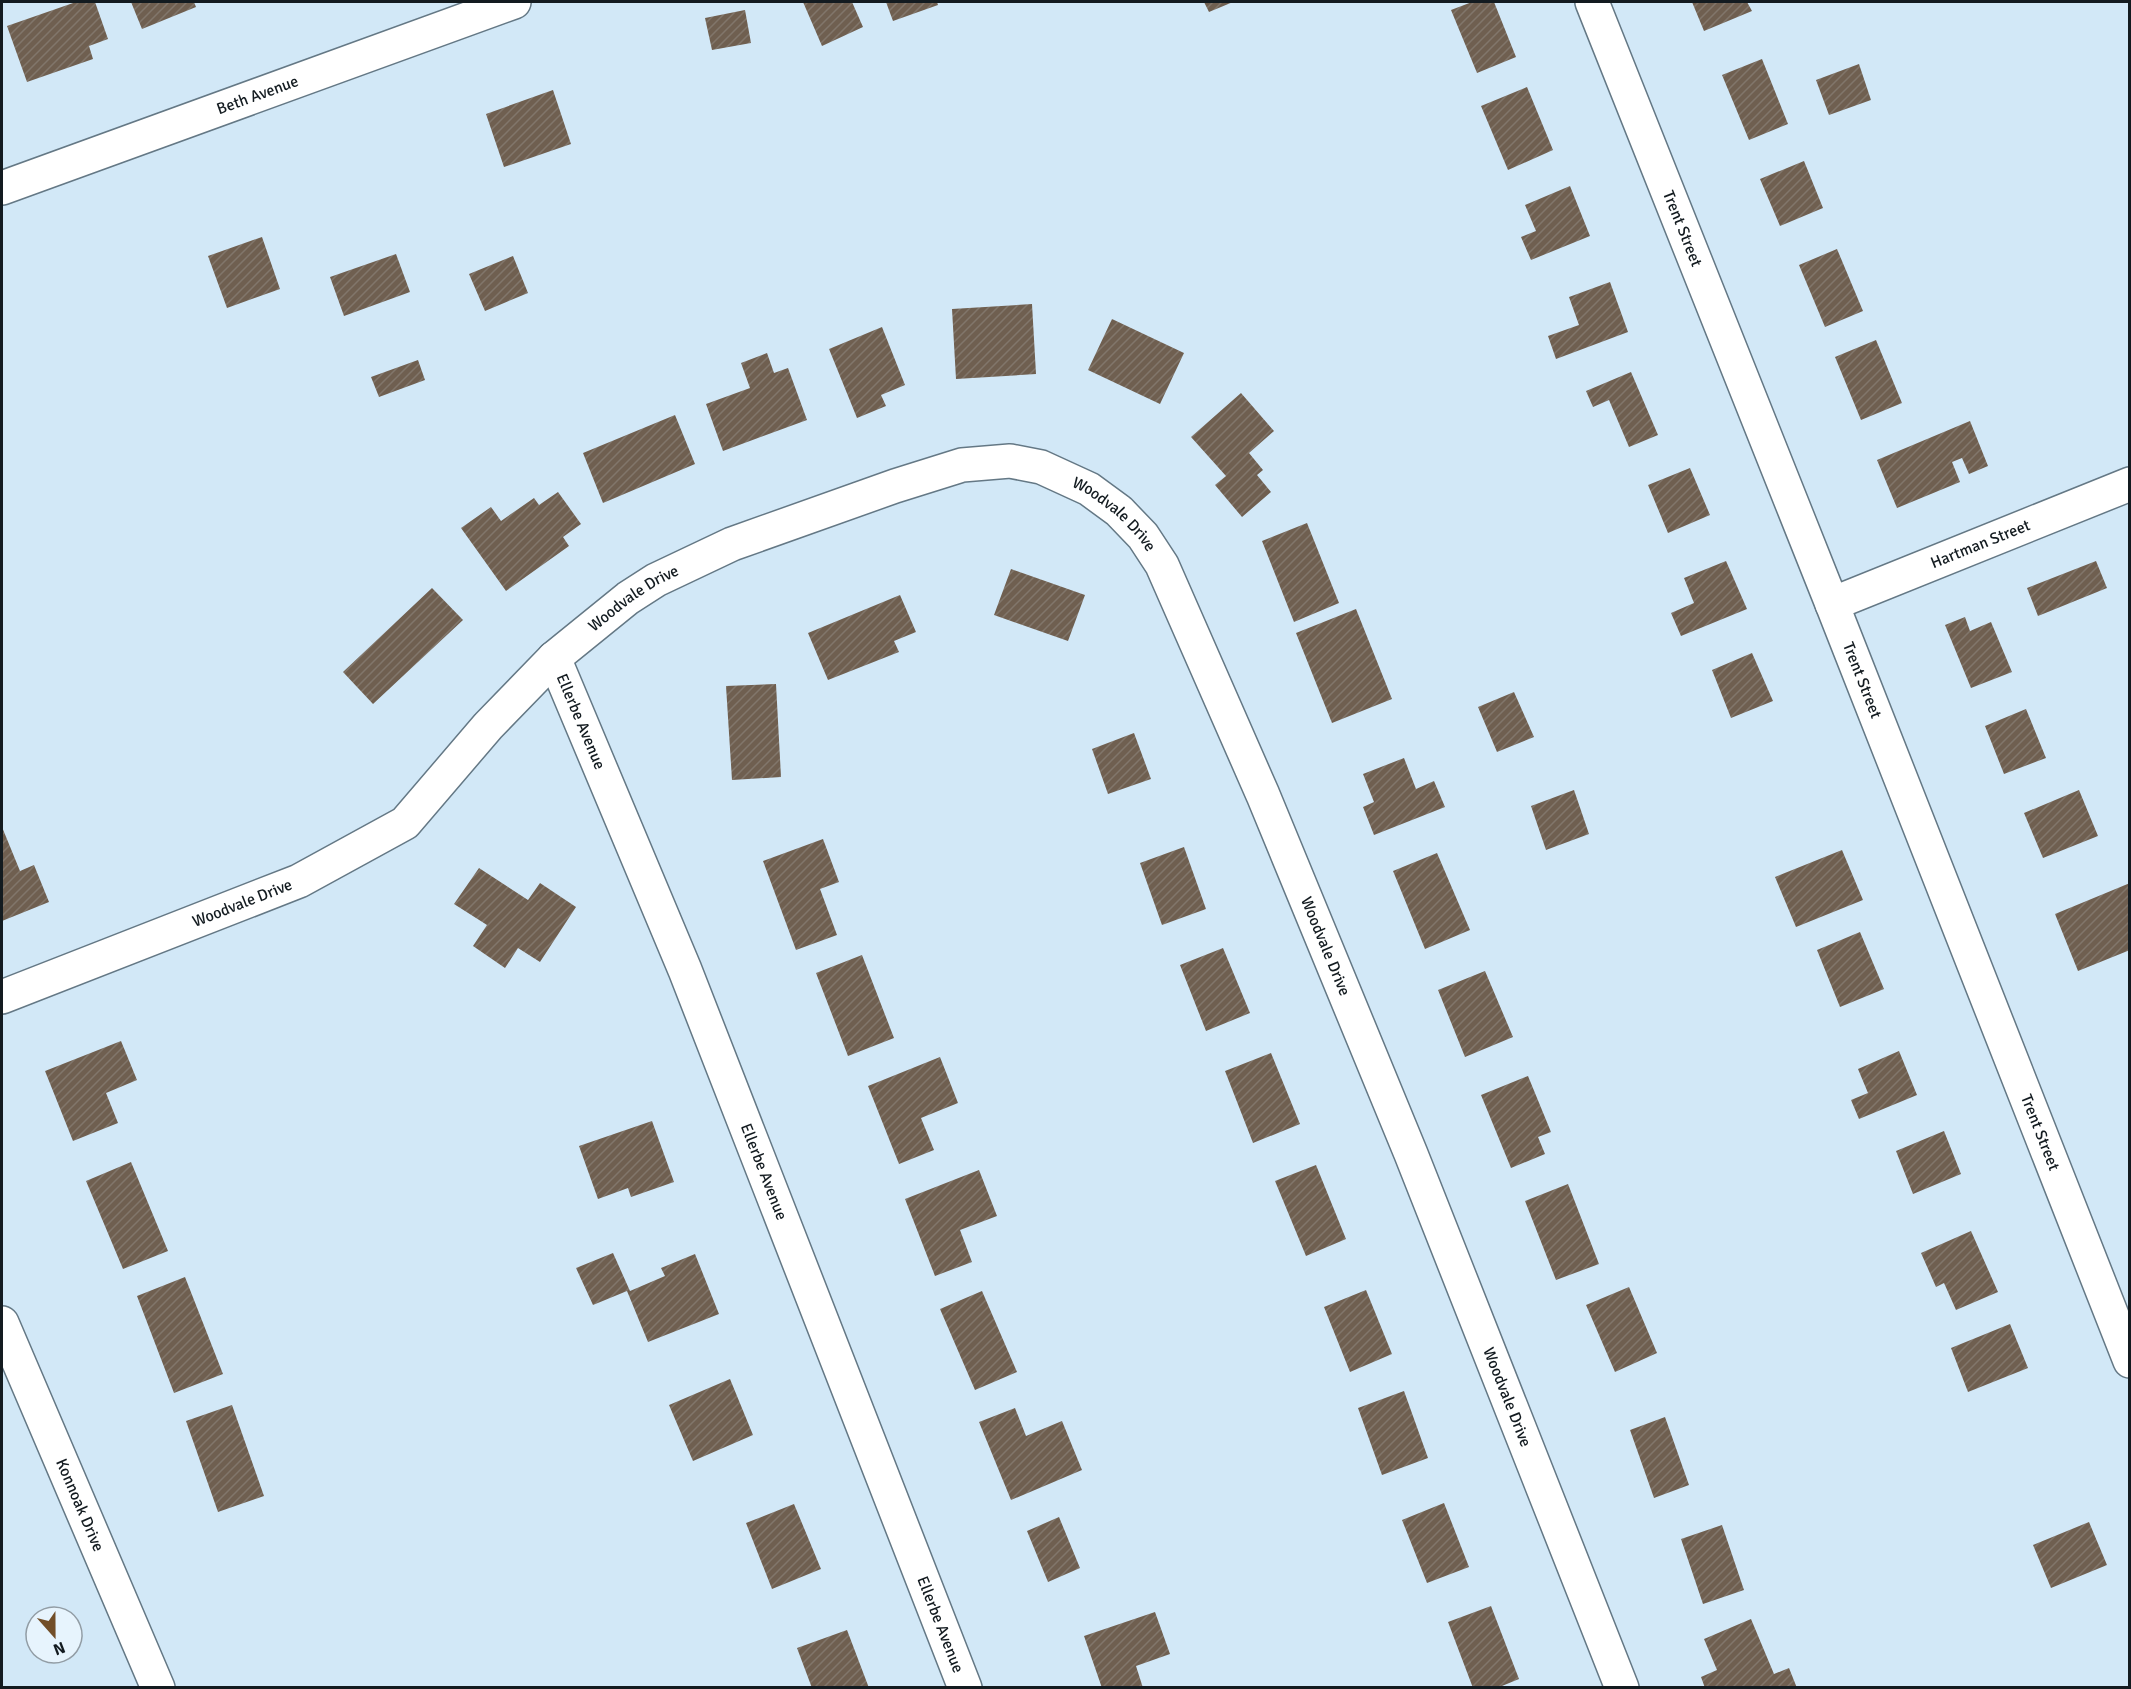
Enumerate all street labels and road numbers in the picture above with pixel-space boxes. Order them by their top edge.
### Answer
street label: Beth Avenue [214,71,301,119]
street label: Trent Street [1658,188,1707,270]
street label: Woodvale Drive [1069,473,1160,555]
street label: Hartman Street [1928,515,2034,573]
street label: Woodvale Drive [584,561,682,636]
street label: Trent Street [1838,639,1886,722]
street label: Ellerbe Avenue [552,671,610,773]
street label: Woodvale Drive [190,875,295,932]
street label: Woodvale Drive [1296,894,1355,999]
street label: Trent Street [2016,1091,2064,1174]
street label: Ellerbe Avenue [736,1121,792,1223]
street label: Woodvale Drive [1478,1344,1536,1450]
street label: Konnoak Drive [51,1456,108,1554]
street label: Ellerbe Avenue [912,1573,968,1676]

